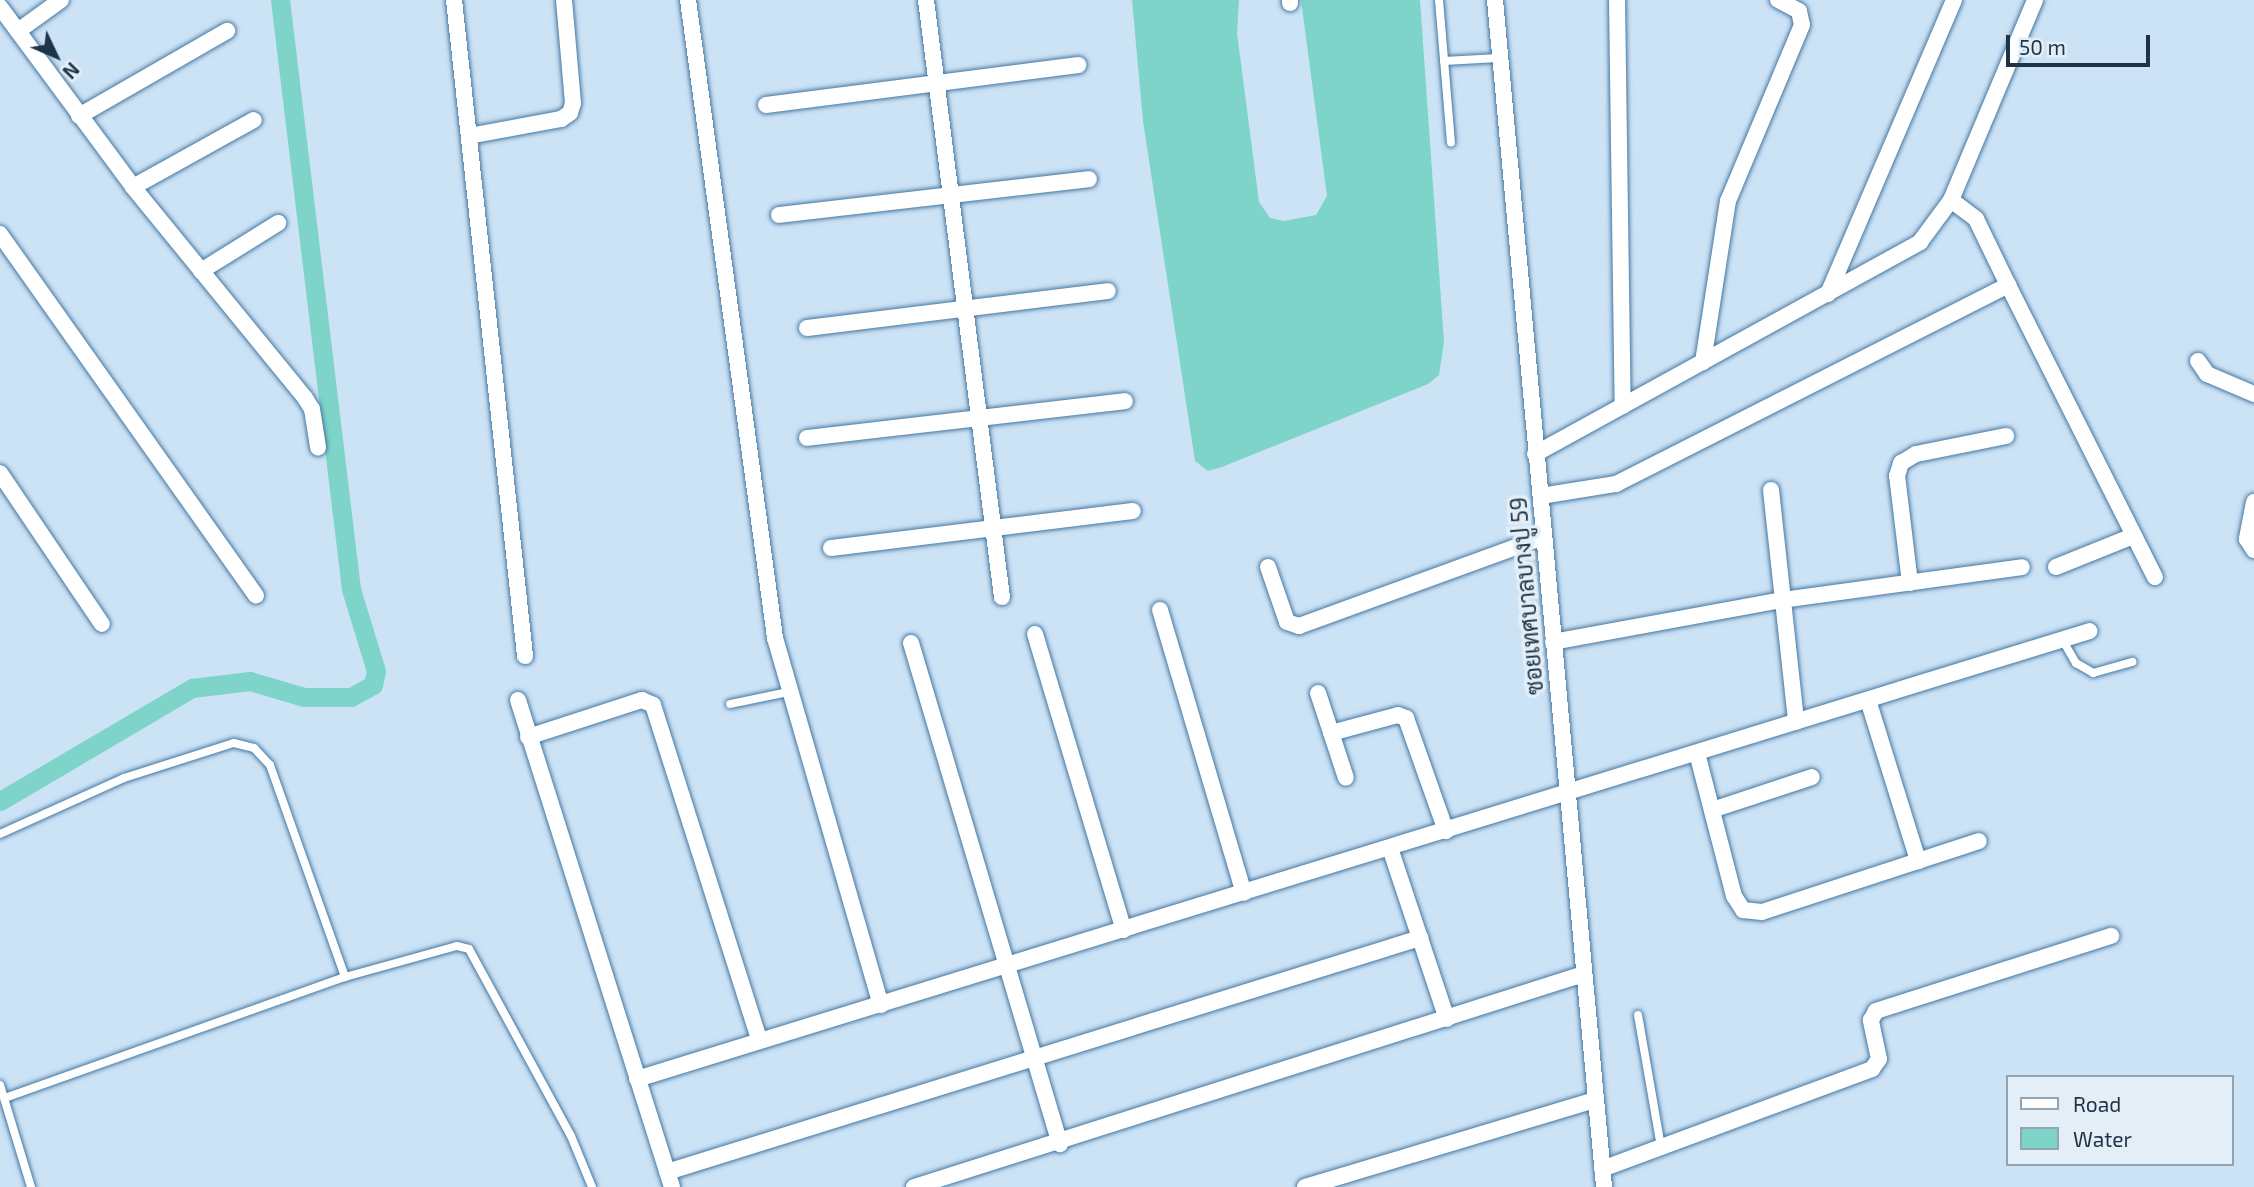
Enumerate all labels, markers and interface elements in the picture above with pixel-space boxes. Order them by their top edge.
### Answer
north arrow [21,21,91,91]
scale bar [2009,21,2152,65]
text: 50 m [2019,34,2066,59]
text: N [58,58,85,84]
street label: ซอยเทศบาลบางปู 59 [1504,496,1548,696]
legend [2006,1075,2233,1166]
text: Road [2073,1091,2121,1116]
text: Water [2073,1126,2132,1151]

